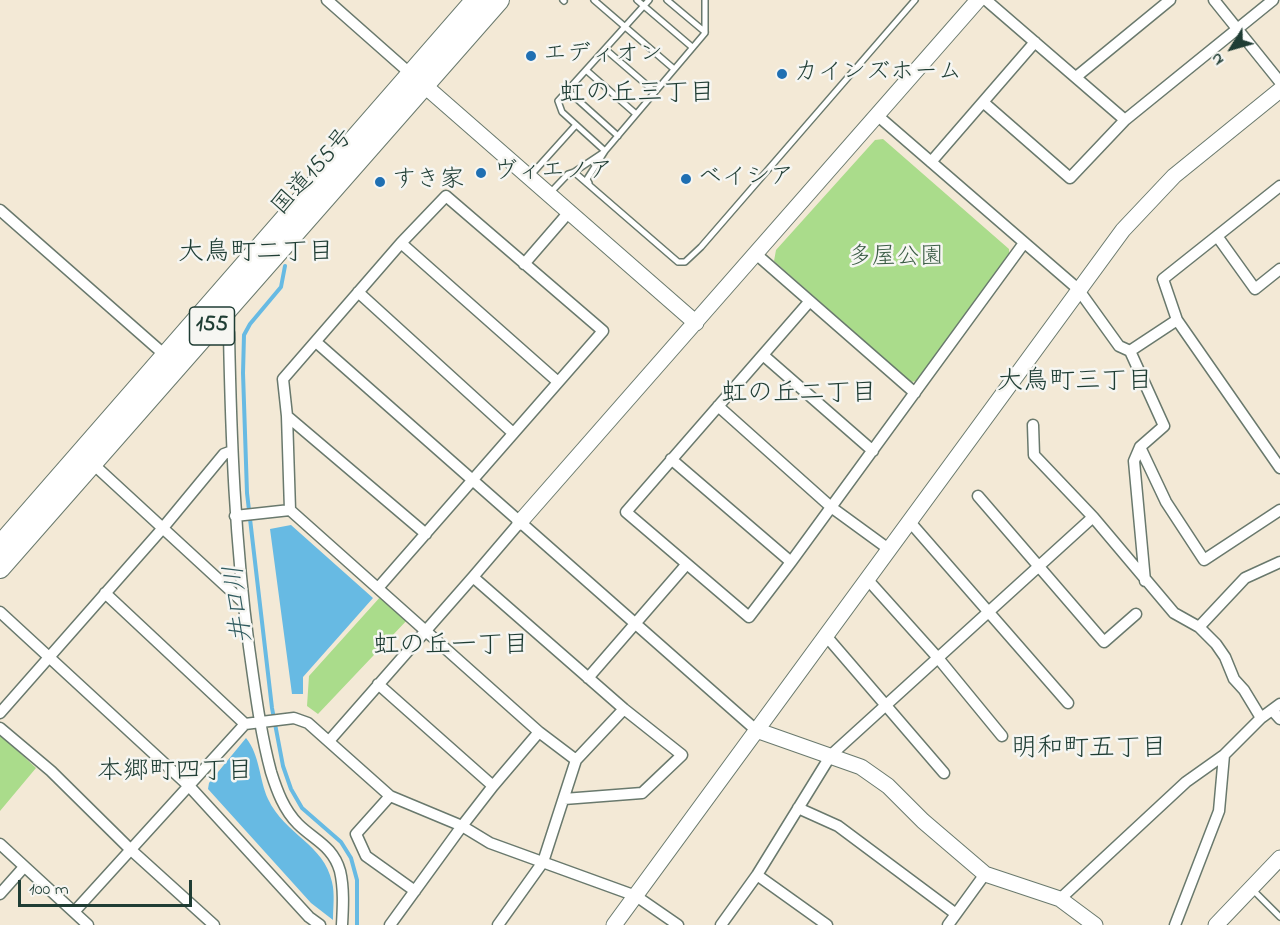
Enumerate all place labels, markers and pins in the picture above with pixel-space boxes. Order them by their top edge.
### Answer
place label: エディオン [543,42,663,70]
marker: エディオン [524,49,538,63]
place label: カインズホーム [794,60,962,88]
marker: カインズホーム [775,67,789,81]
place label: ヴィエノア [493,159,613,187]
place label: ベイシア [698,165,794,193]
marker: ヴィエノア [474,166,488,180]
place label: すき家 [392,168,464,196]
marker: ベイシア [679,172,693,186]
marker: すき家 [373,175,387,189]

